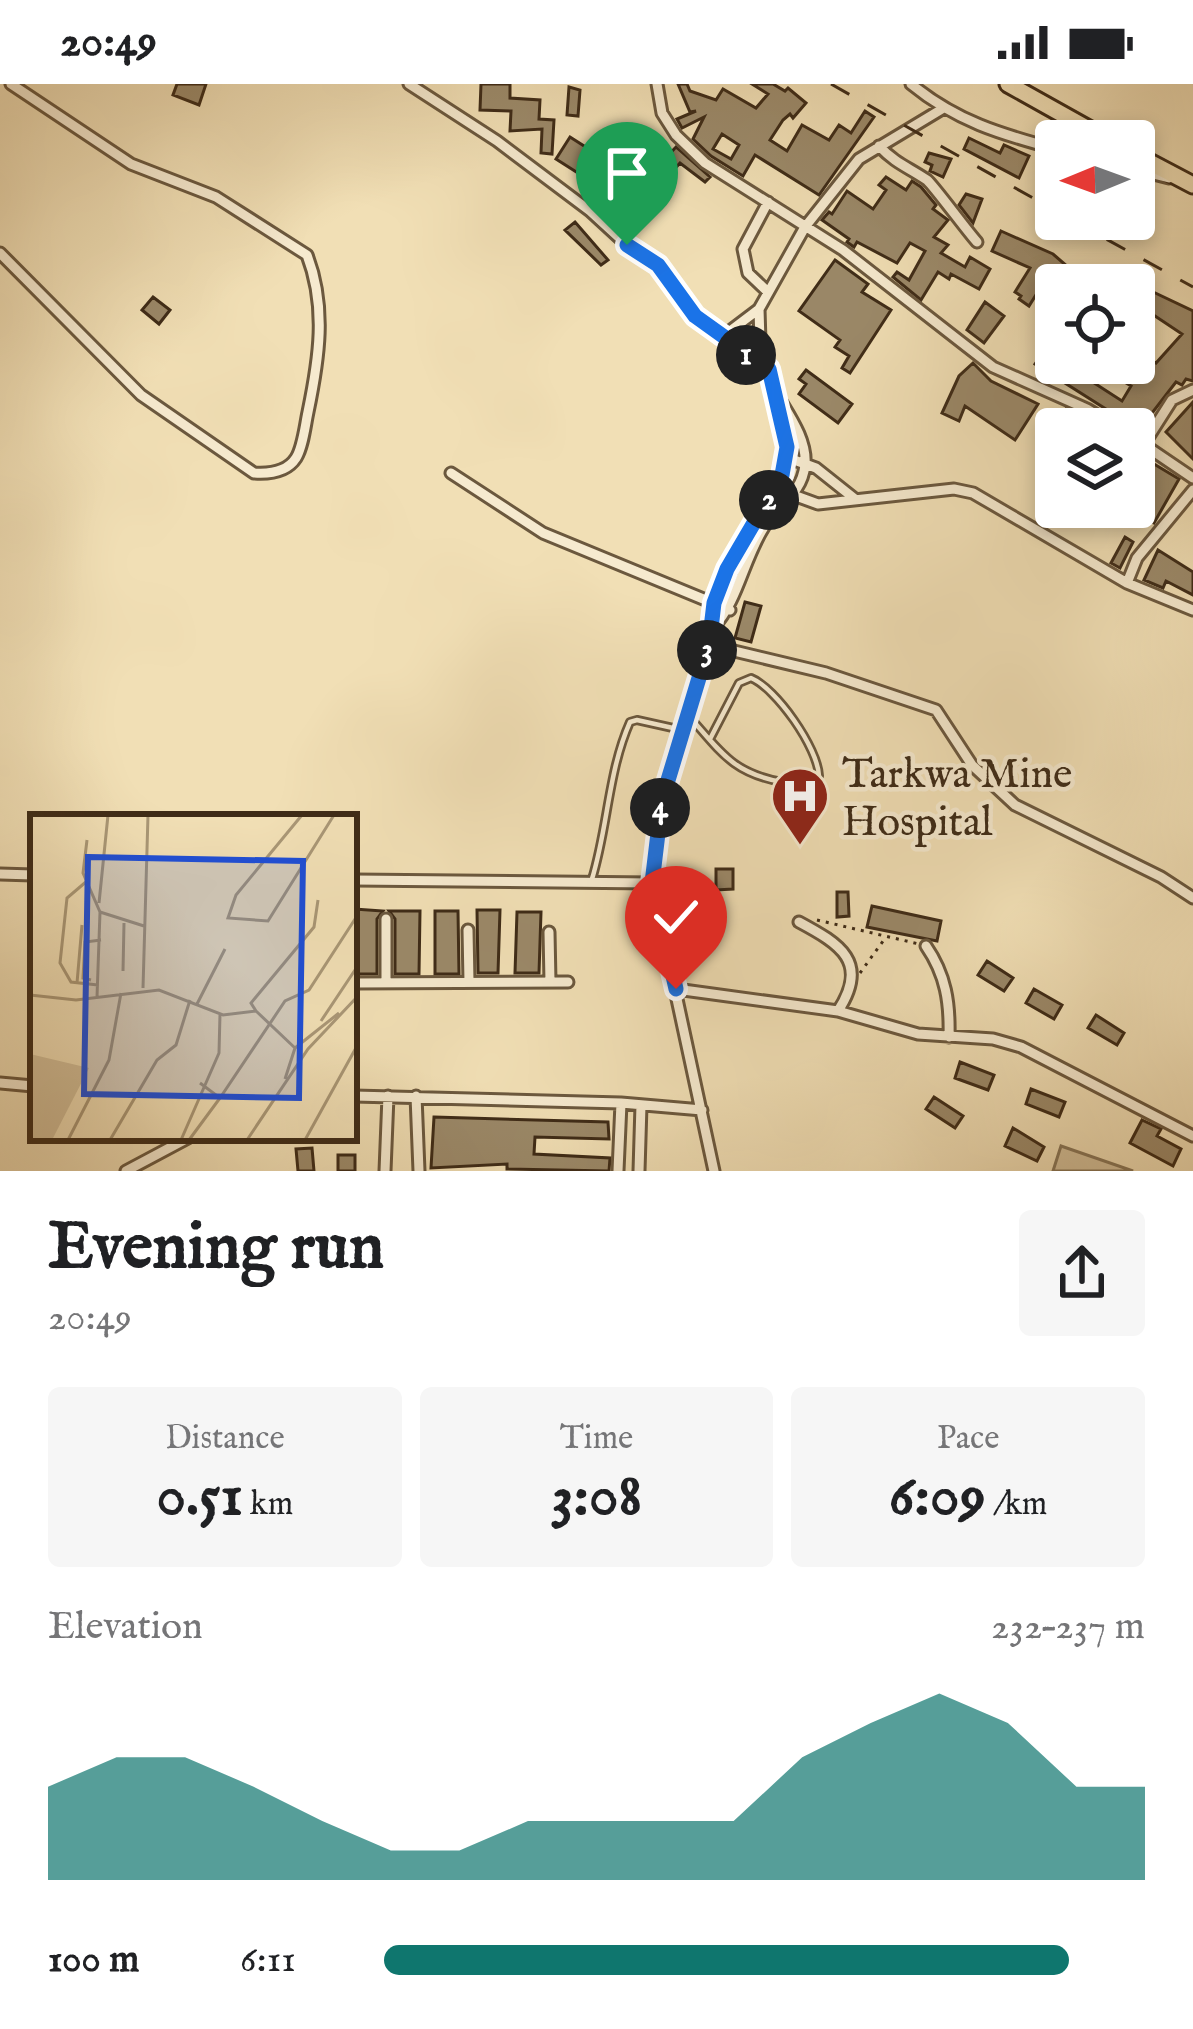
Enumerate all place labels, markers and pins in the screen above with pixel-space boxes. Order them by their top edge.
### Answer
pin [576,122,678,245]
pin: 1 [716,325,776,385]
pin: 2 [739,470,799,530]
pin: 3 [677,620,737,680]
place label: Tarkwa Mine Hospital [842,749,1072,850]
hospital icon: Tarkwa Mine Hospital [769,765,831,847]
pin: 4 [630,778,690,838]
pin [625,866,727,989]

